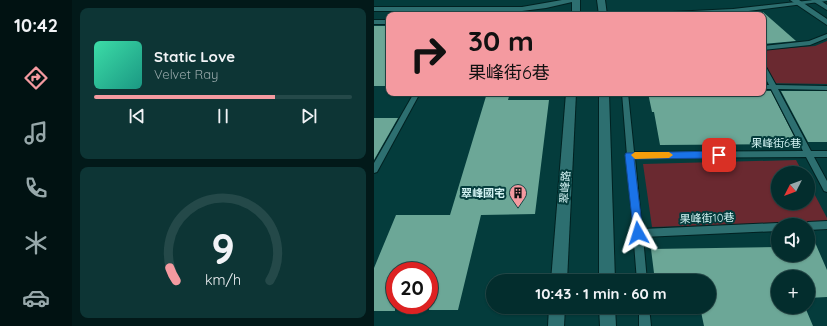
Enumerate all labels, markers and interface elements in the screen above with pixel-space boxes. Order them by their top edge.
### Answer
text: 10:42 [14,14,58,37]
text: 30 m [468,23,534,58]
icon: right [402,28,454,80]
text: Static Love [154,47,235,66]
text: 果峰街6巷 [468,61,550,84]
icon: directions [22,64,50,92]
text: Velvet Ray [154,66,219,82]
icon: previous [126,105,148,127]
icon: pause [212,105,234,127]
icon: next [298,105,320,127]
icon: music [22,119,50,147]
street label: 果峰街6巷 [751,136,801,150]
pin [702,138,736,172]
icon: arrive [708,144,730,166]
north arrow [771,166,815,210]
map controls [771,166,815,314]
street label: 翠峰路 [557,170,573,204]
icon: phone [22,174,50,202]
building icon: 翠峰國宅 [508,183,528,208]
place label: 翠峰國宅 [461,186,505,200]
street label: 果峰街10巷 [679,210,735,226]
position arrow [617,212,659,254]
button: sound [771,218,815,262]
text: 9 [211,221,235,273]
icon: climate [22,229,50,257]
speed limit sign: 20 [386,262,438,314]
text: km/h [205,270,241,288]
button: + [771,270,815,314]
icon: car [22,284,50,312]
text: 10:43 · 1 min · 60 m [535,284,667,303]

